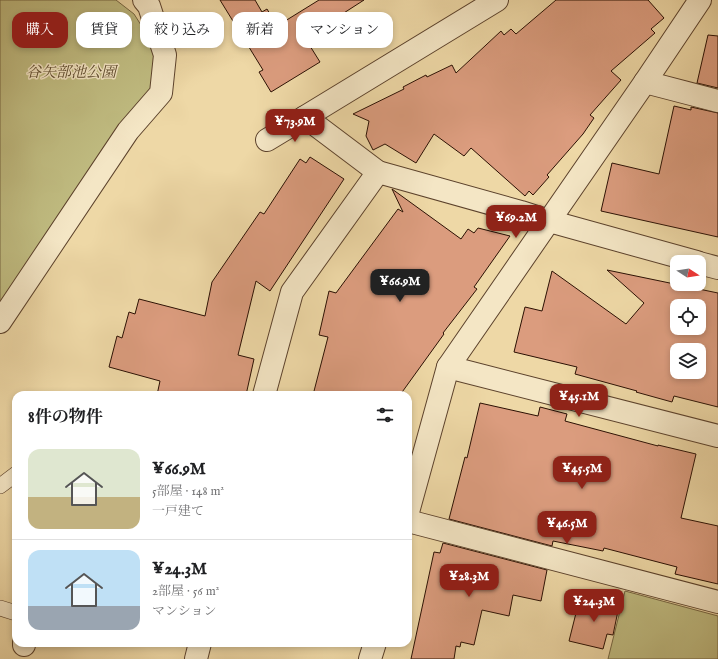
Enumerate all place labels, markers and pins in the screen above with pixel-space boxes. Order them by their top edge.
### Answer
pin: ¥73.9M [262,109,328,143]
pin: ¥69.2M [483,205,549,239]
pin: ¥66.9M [367,269,433,303]
pin: ¥45.1M [546,384,612,418]
pin: ¥45.5M [549,456,615,490]
pin: ¥46.5M [534,511,600,545]
pin: ¥28.3M [436,564,502,598]
pin: ¥24.3M [561,589,627,623]

